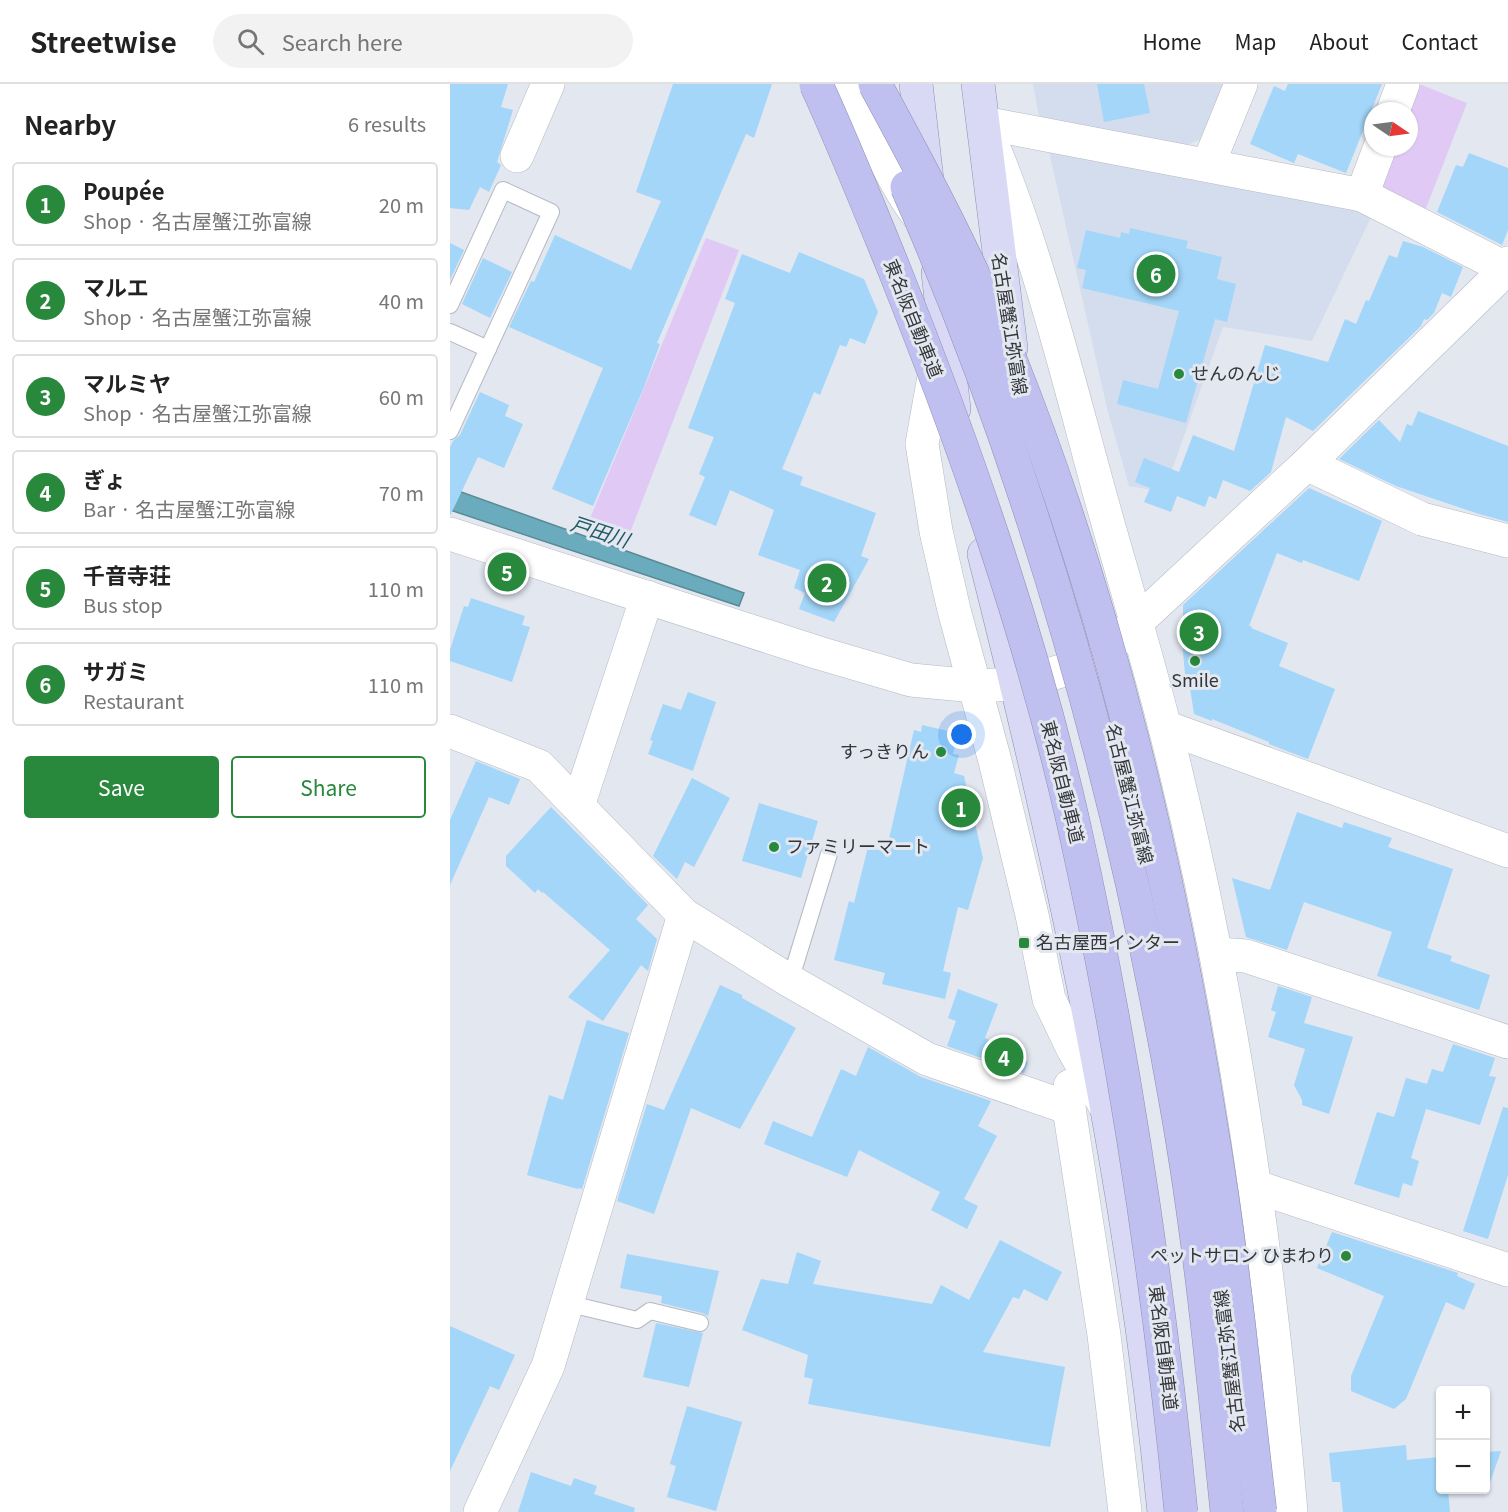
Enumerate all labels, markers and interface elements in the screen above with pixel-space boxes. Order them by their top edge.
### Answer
search box [213,14,633,68]
text: Streetwise [30,21,177,61]
icon: search [234,25,267,58]
text: Search here [282,25,403,57]
text: Home [1142,26,1202,56]
text: Map [1235,26,1276,56]
text: About [1309,26,1369,56]
text: Contact [1402,26,1478,56]
north arrow [1364,102,1418,156]
text: Nearby [24,105,116,142]
text: 6 results [348,109,426,138]
text: Poupée [83,174,165,206]
text: 1 [40,190,51,219]
text: 20 m [379,190,424,219]
text: Shop · 名古屋蟹江弥富線 [83,206,312,235]
street label: 名古屋蟹江弥富線 [987,251,1035,397]
pin: 6 [1136,252,1176,297]
street label: 東名阪自動車道 [879,255,951,382]
text: マルエ [83,270,149,302]
text: 2 [40,286,51,315]
text: 40 m [379,286,424,315]
text: Shop · 名古屋蟹江弥富線 [83,302,312,331]
place label: せんのんじ [1191,359,1281,385]
text: マルミヤ [83,366,171,398]
marker: せんのんじ [1172,367,1186,381]
text: 3 [40,382,51,411]
text: 60 m [379,382,424,411]
text: Shop · 名古屋蟹江弥富線 [83,398,312,427]
text: ぎょ [83,462,126,494]
text: 4 [40,478,51,507]
text: 70 m [379,478,424,507]
text: Bar · 名古屋蟹江弥富線 [83,494,295,523]
water label: 戸田川 [567,508,635,554]
pin: 5 [488,550,526,594]
text: 千音寺荘 [83,558,171,590]
pin: 2 [808,560,847,606]
text: 5 [40,574,51,603]
text: 110 m [368,574,424,603]
text: Bus stop [83,590,163,619]
pin: 3 [1180,610,1218,654]
text: サガミ [83,654,149,686]
marker: Smile [1188,654,1202,668]
place label: Smile [1171,666,1219,692]
text: 6 [40,670,51,699]
text: 110 m [368,670,424,699]
text: Restaurant [83,686,184,715]
street label: 東名阪自動車道 [1036,717,1092,846]
your location [947,720,976,749]
street label: 名古屋蟹江弥富線 [1101,721,1161,867]
place label: すっきりん [840,737,929,763]
marker: すっきりん [934,745,948,759]
button: Save [24,756,219,818]
button: Share [231,756,426,818]
pin: 1 [942,786,980,830]
place label: ファミリーマート [786,832,930,858]
marker: ファミリーマート [767,840,781,854]
place label: 名古屋西インター [1036,928,1180,954]
marker: 名古屋西インター [1017,936,1031,950]
pin: 4 [984,1034,1024,1080]
place label: ペットサロン ひまわり [1150,1241,1334,1267]
marker: ペットサロン ひまわり [1339,1249,1353,1263]
street label: 東名阪自動車道 [1144,1284,1186,1412]
street label: 名古屋蟹江弥富線 [1206,1288,1250,1434]
map controls [1436,1386,1490,1494]
button: + [1436,1386,1490,1440]
button: − [1436,1440,1490,1494]

